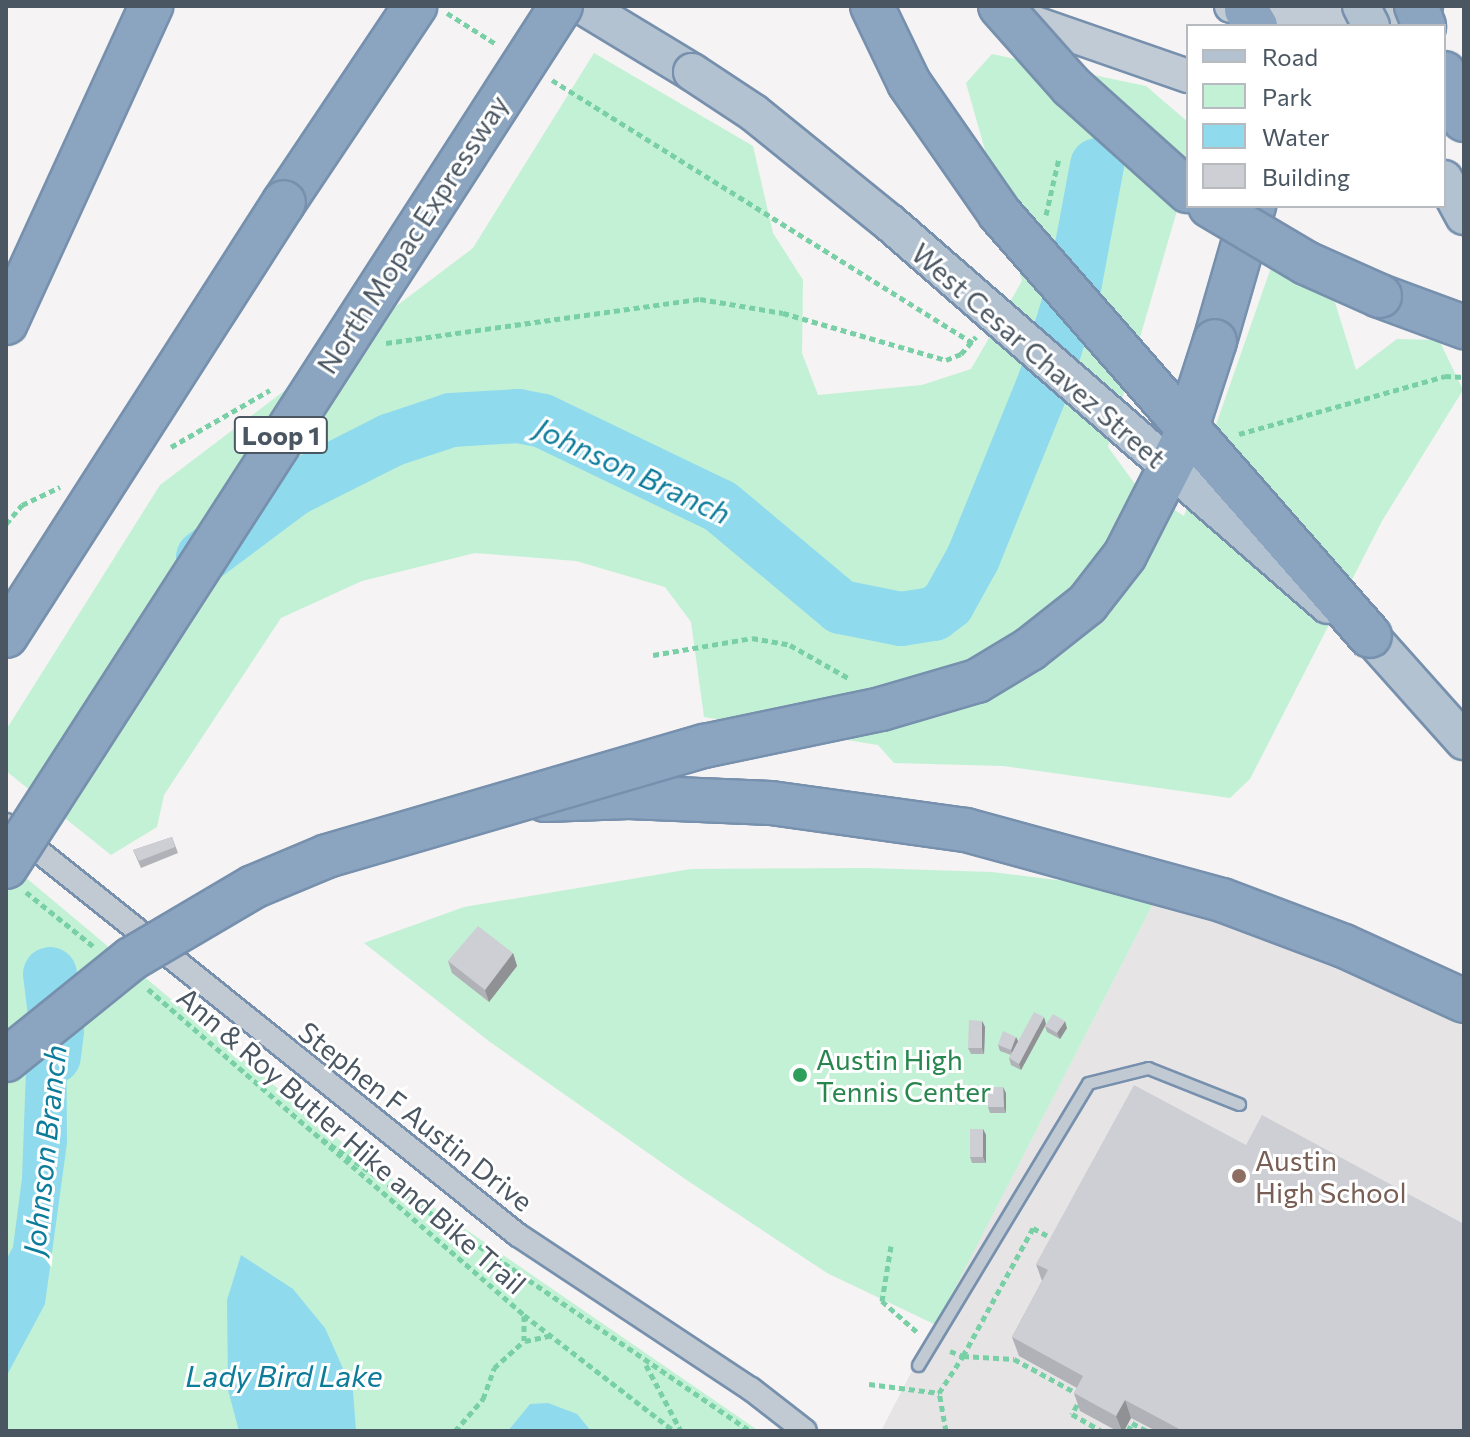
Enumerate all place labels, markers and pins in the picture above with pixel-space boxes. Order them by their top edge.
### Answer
place label: Austin High Tennis Center [816,1042,991,1108]
marker: Austin High Tennis Center [791,1066,809,1084]
place label: Austin High School [1255,1143,1407,1209]
marker: Austin High School [1230,1167,1248,1185]

